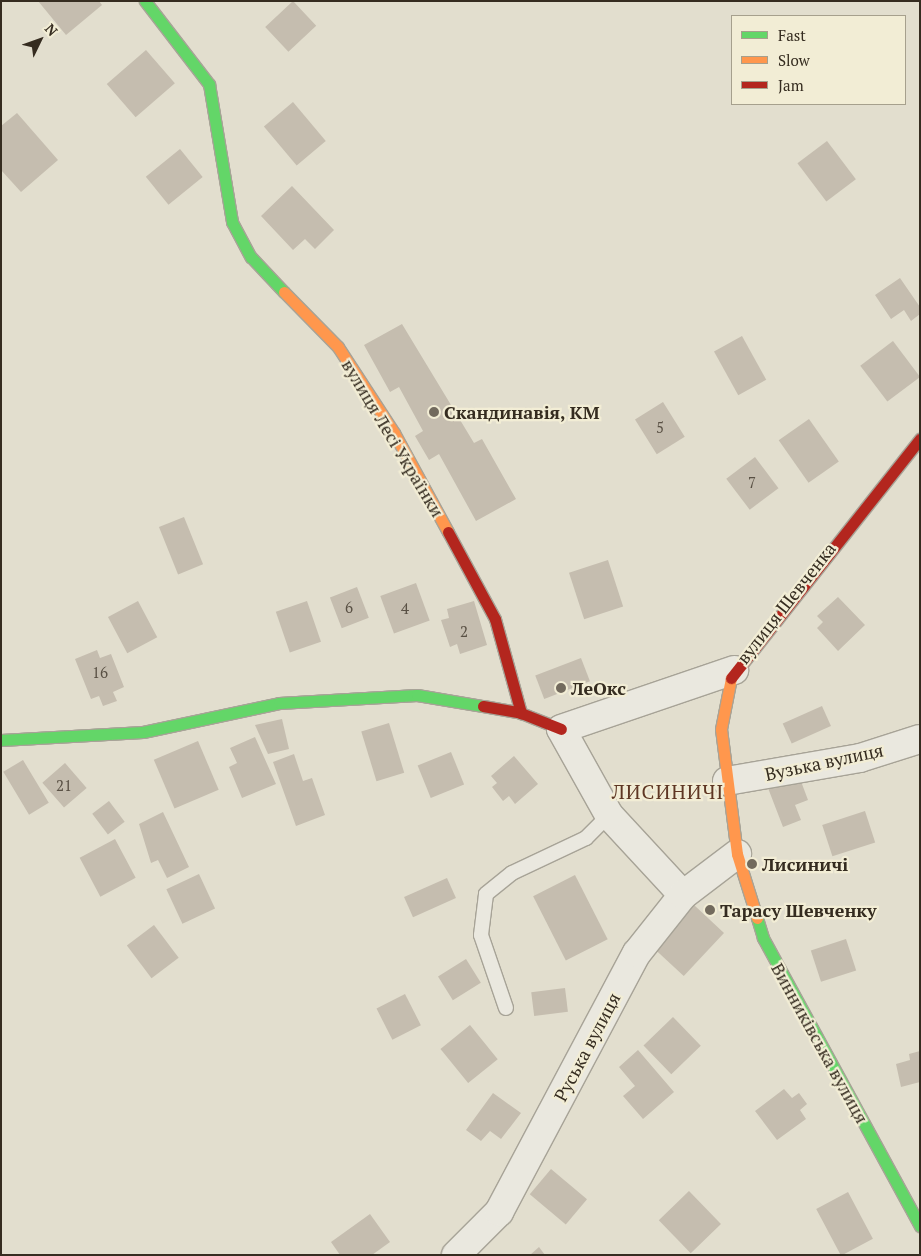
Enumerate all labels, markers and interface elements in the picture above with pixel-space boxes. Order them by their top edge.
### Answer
north arrow [15,15,65,65]
legend [731,15,906,105]
text: N [41,19,62,40]
text: Fast [778,25,806,45]
text: Slow [778,50,810,70]
text: Jam [778,75,804,95]
street label: вулиця Лесі Українки [337,355,449,521]
place label: Скандинавія, КМ [444,401,600,423]
marker: Скандинавія, КМ [428,406,440,418]
house number: 5 [656,419,664,437]
house number: 7 [748,474,756,492]
street label: вулиця Шевченка [732,538,840,668]
house number: 6 [345,599,353,617]
house number: 4 [401,600,409,618]
house number: 2 [460,623,468,641]
house number: 16 [92,664,108,682]
place label: ЛеОкс [571,677,626,699]
marker: ЛеОкс [555,682,567,694]
street label: Вузька вулиця [763,739,885,785]
house number: 21 [56,777,72,795]
district label: ЛИСИНИЧІ [611,779,725,803]
place label: Лисиничі [762,853,848,875]
marker: Лисиничі [746,858,758,870]
place label: Тарасу Шевченку [720,899,877,921]
marker: Тарасу Шевченку [704,904,716,916]
street label: Винниківська вулиця [767,959,873,1127]
street label: Руська вулиця [549,989,625,1105]

